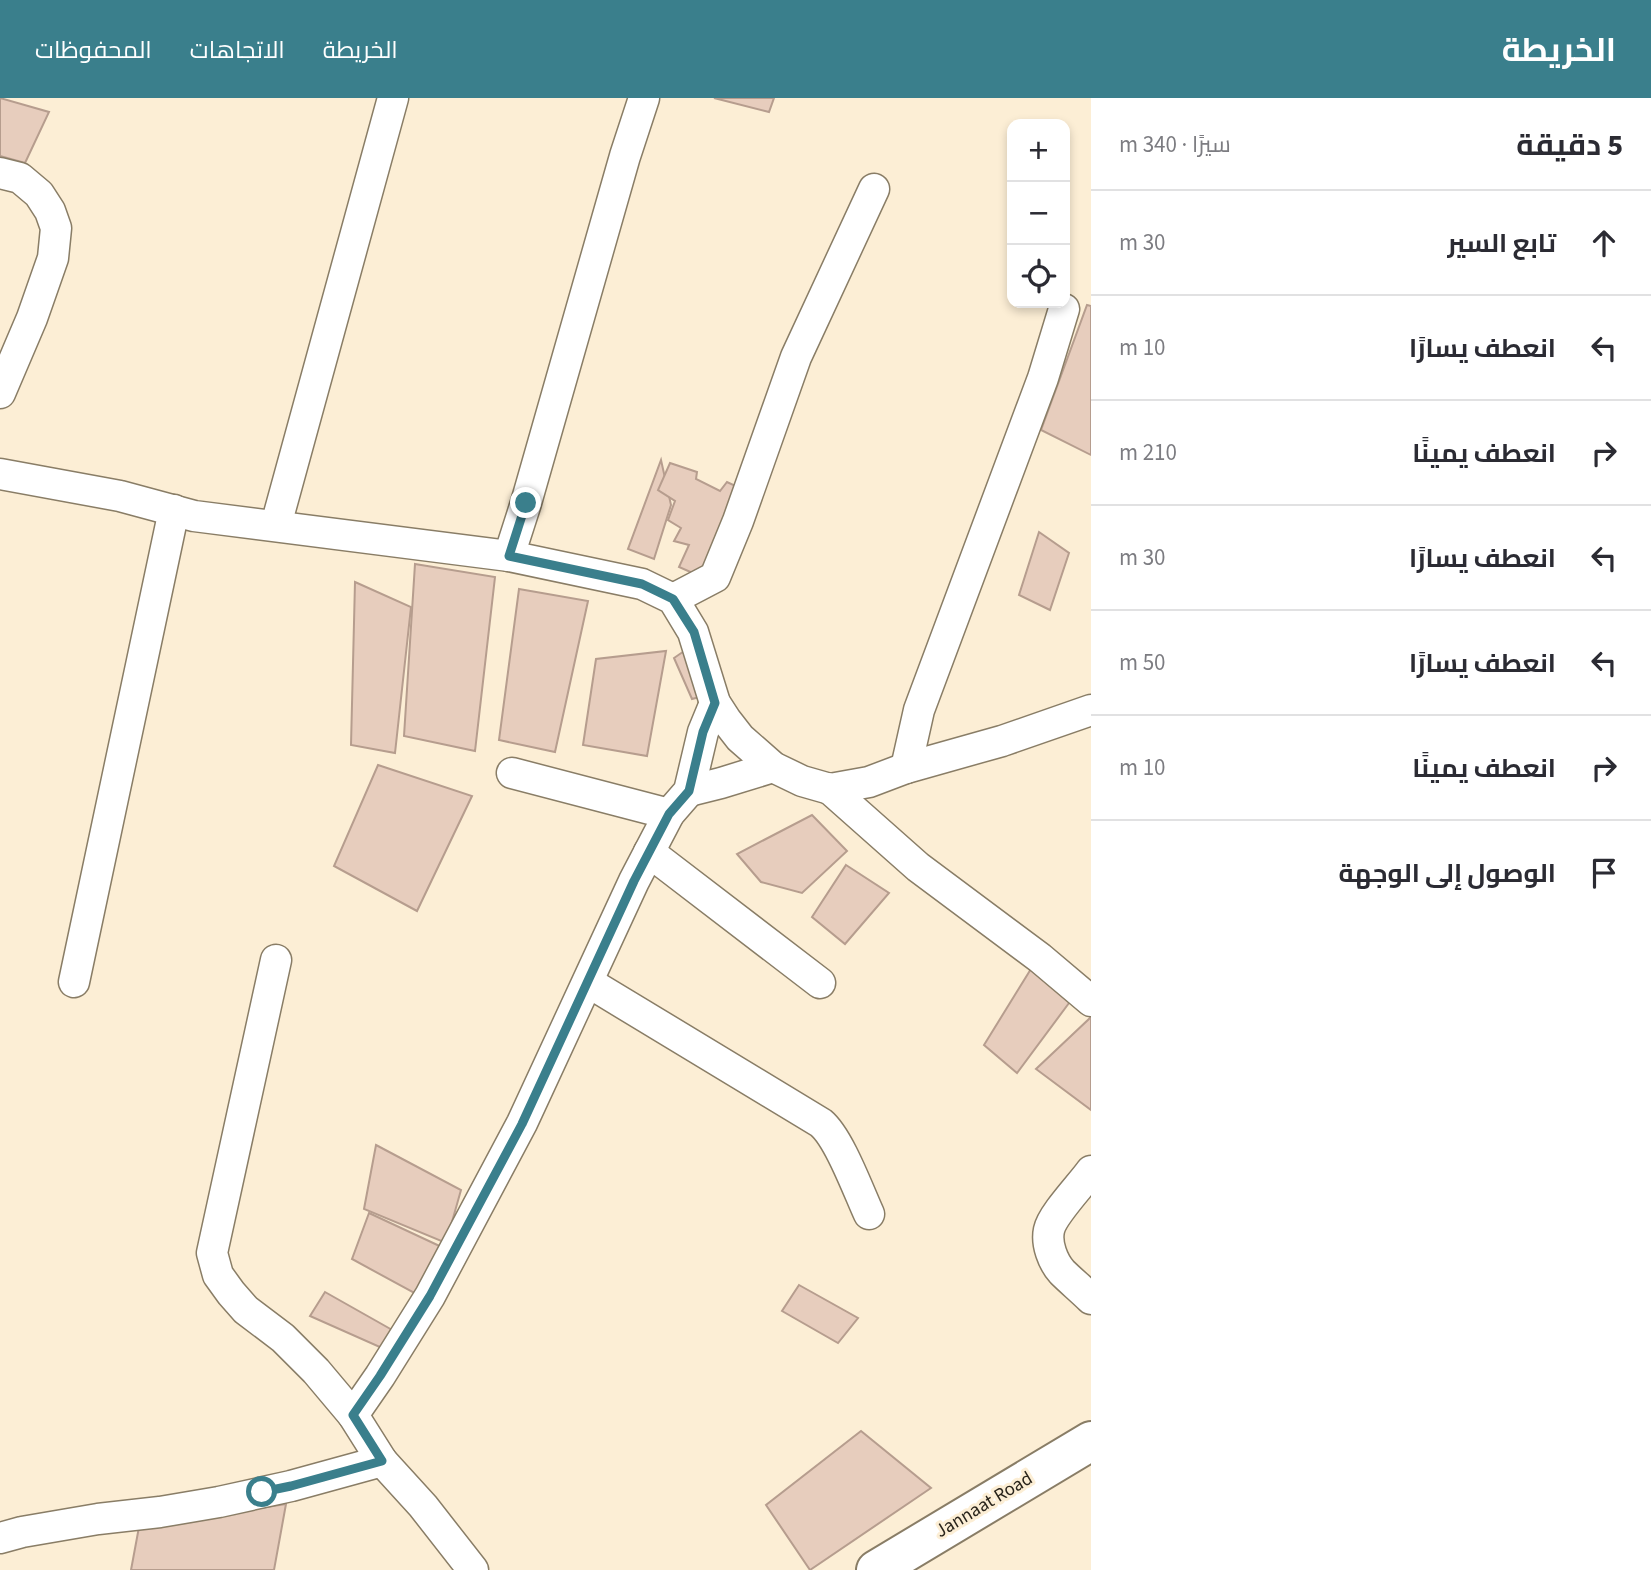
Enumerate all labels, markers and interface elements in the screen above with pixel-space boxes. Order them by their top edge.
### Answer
text: الخريطة [1502,27,1616,74]
text: المحفوظات [35,33,152,68]
text: الاتجاهات [190,33,285,68]
text: الخريطة [323,33,398,68]
map controls [1007,119,1070,308]
button: + [1007,119,1070,182]
text: 5 دقيقة [1516,124,1623,167]
text: سيرًا · 340 m [1119,128,1231,161]
button: − [1007,182,1070,245]
icon: ahead [1585,224,1623,262]
text: تابع السير [1447,225,1556,262]
text: 30 m [1119,226,1166,259]
button: locate [1007,245,1070,308]
icon: left [1585,329,1623,367]
text: انعطف يسارًا [1409,330,1556,367]
text: 10 m [1119,331,1166,364]
icon: right [1585,434,1623,472]
text: انعطف يمينًا [1412,435,1556,472]
text: 210 m [1119,436,1177,469]
route end [510,487,541,518]
icon: left [1585,539,1623,577]
text: انعطف يسارًا [1409,540,1556,577]
text: 30 m [1119,541,1166,574]
icon: left [1585,644,1623,682]
text: انعطف يسارًا [1409,645,1556,682]
text: 50 m [1119,646,1166,679]
icon: right [1585,749,1623,787]
text: انعطف يمينًا [1412,750,1556,787]
text: 10 m [1119,751,1166,784]
icon: arrive [1585,854,1623,892]
text: الوصول إلى الوجهة [1338,855,1556,892]
street label: Jannaat Road [930,1465,1038,1545]
route start [246,1476,277,1507]

